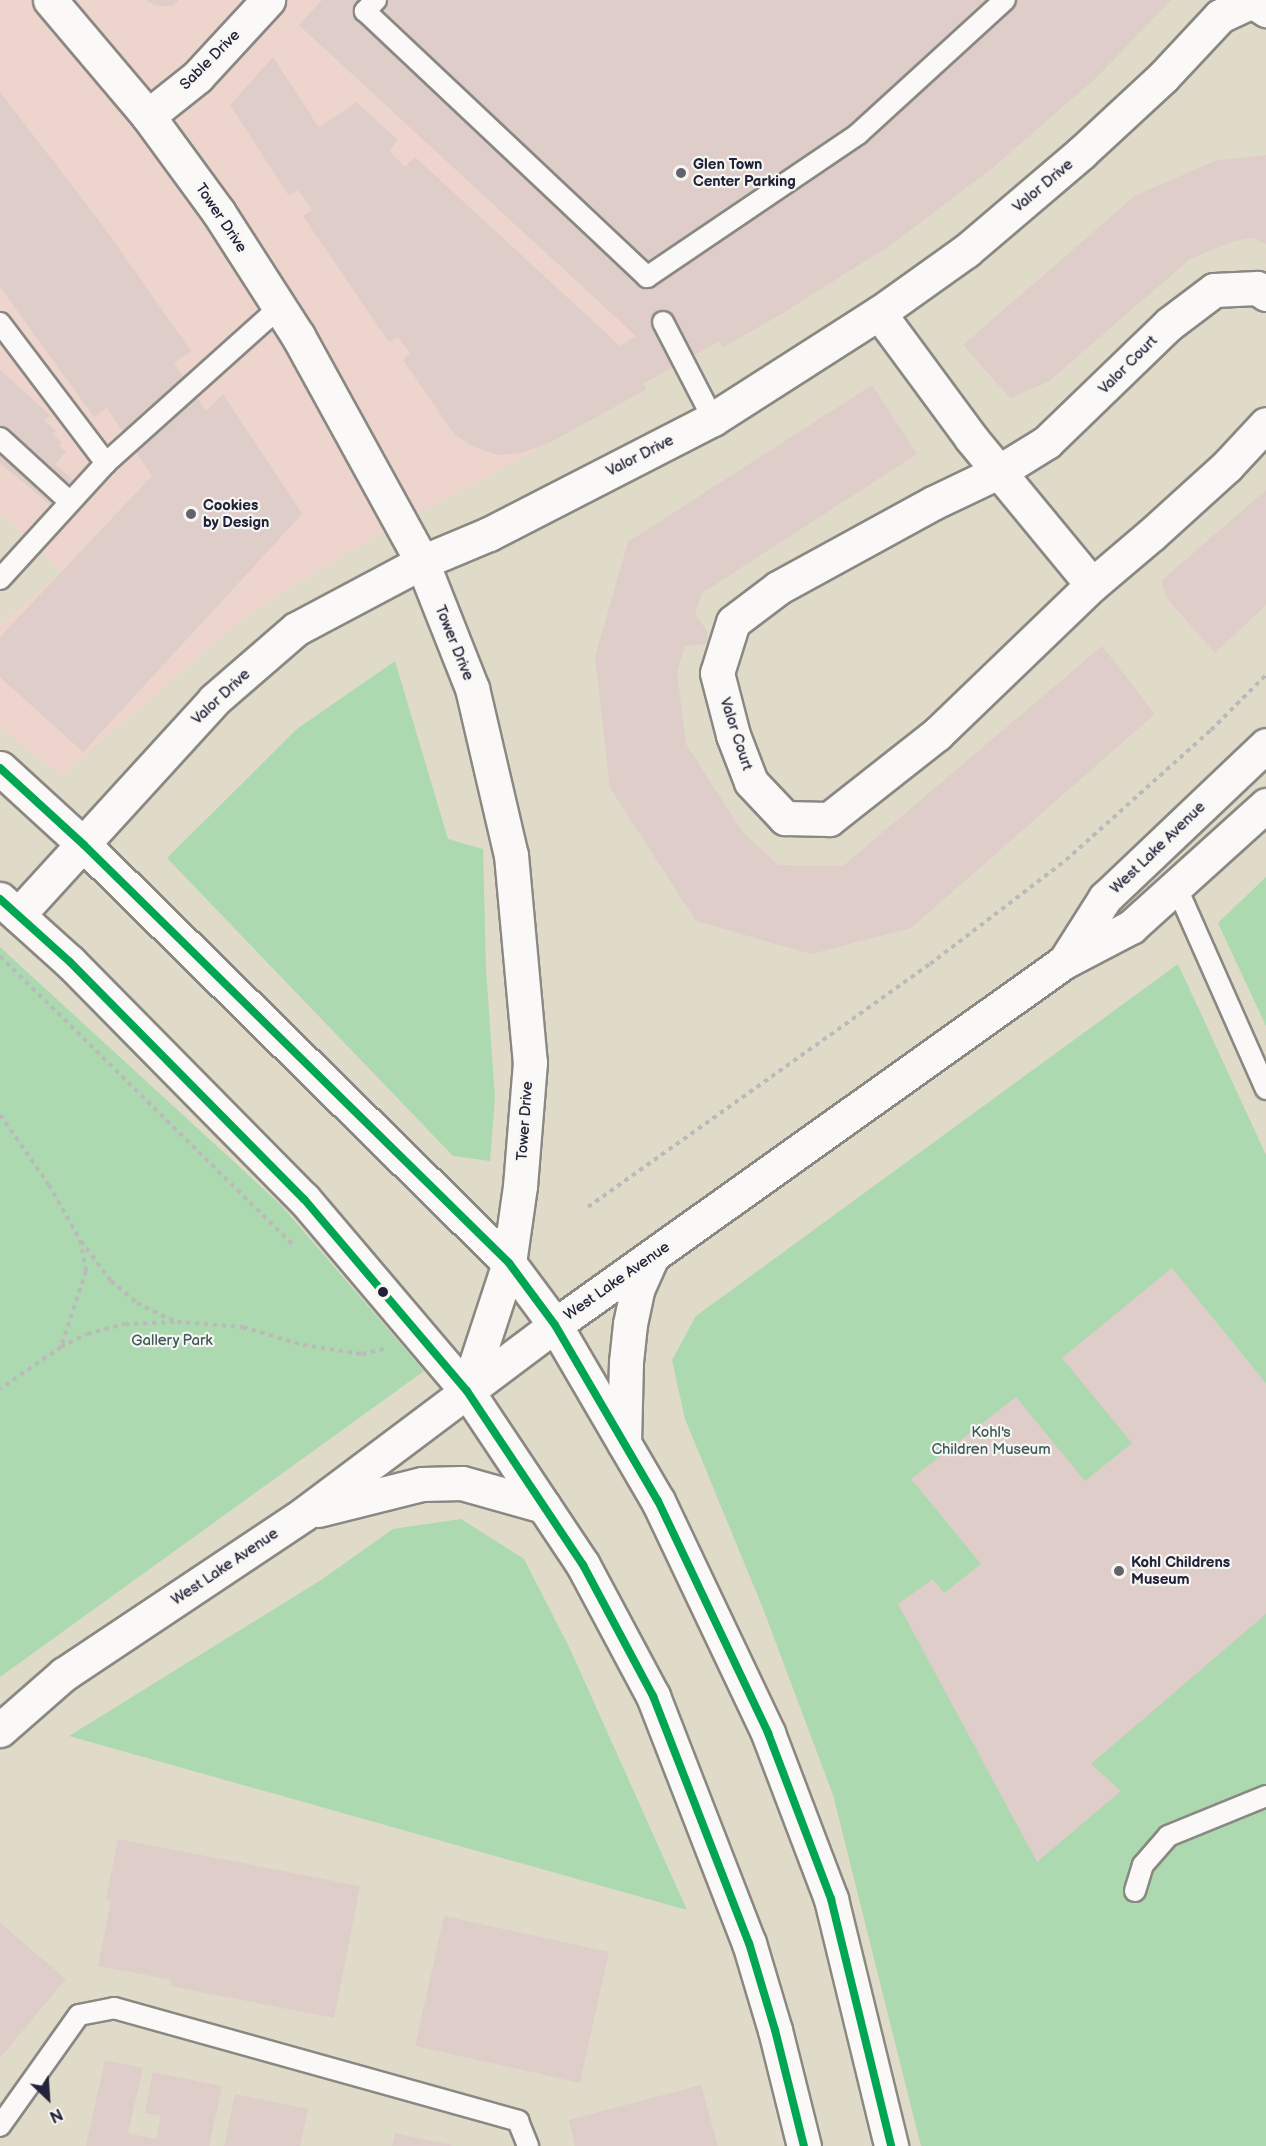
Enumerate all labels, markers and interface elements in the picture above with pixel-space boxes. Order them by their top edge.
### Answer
street label: Sable Drive [176,26,244,94]
place label: Glen Town Center Parking [693,155,796,190]
street label: Valor Drive [1009,156,1077,216]
marker: Glen Town Center Parking [674,166,688,180]
street label: Tower Drive [191,180,251,256]
street label: Valor Court [1095,332,1161,398]
street label: Valor Drive [603,431,677,481]
place label: Cookies by Design [203,496,270,531]
marker: Cookies by Design [184,507,198,521]
street label: Tower Drive [431,603,477,683]
street label: Valor Drive [188,665,254,729]
street label: Valor Court [716,695,756,773]
street label: West Lake Avenue [1107,798,1209,898]
street label: Tower Drive [513,1081,537,1161]
street label: West Lake Avenue [561,1238,673,1324]
unlabelled marker [377,1286,389,1298]
park label: Gallery Park [131,1332,213,1350]
park label: Kohl's Children Museum [931,1423,1051,1458]
street label: West Lake Avenue [168,1525,282,1609]
place label: Kohl Childrens Museum [1131,1553,1230,1588]
marker: Kohl Childrens Museum [1112,1564,1126,1578]
north arrow [18,2068,78,2128]
text: N [46,2104,65,2126]

